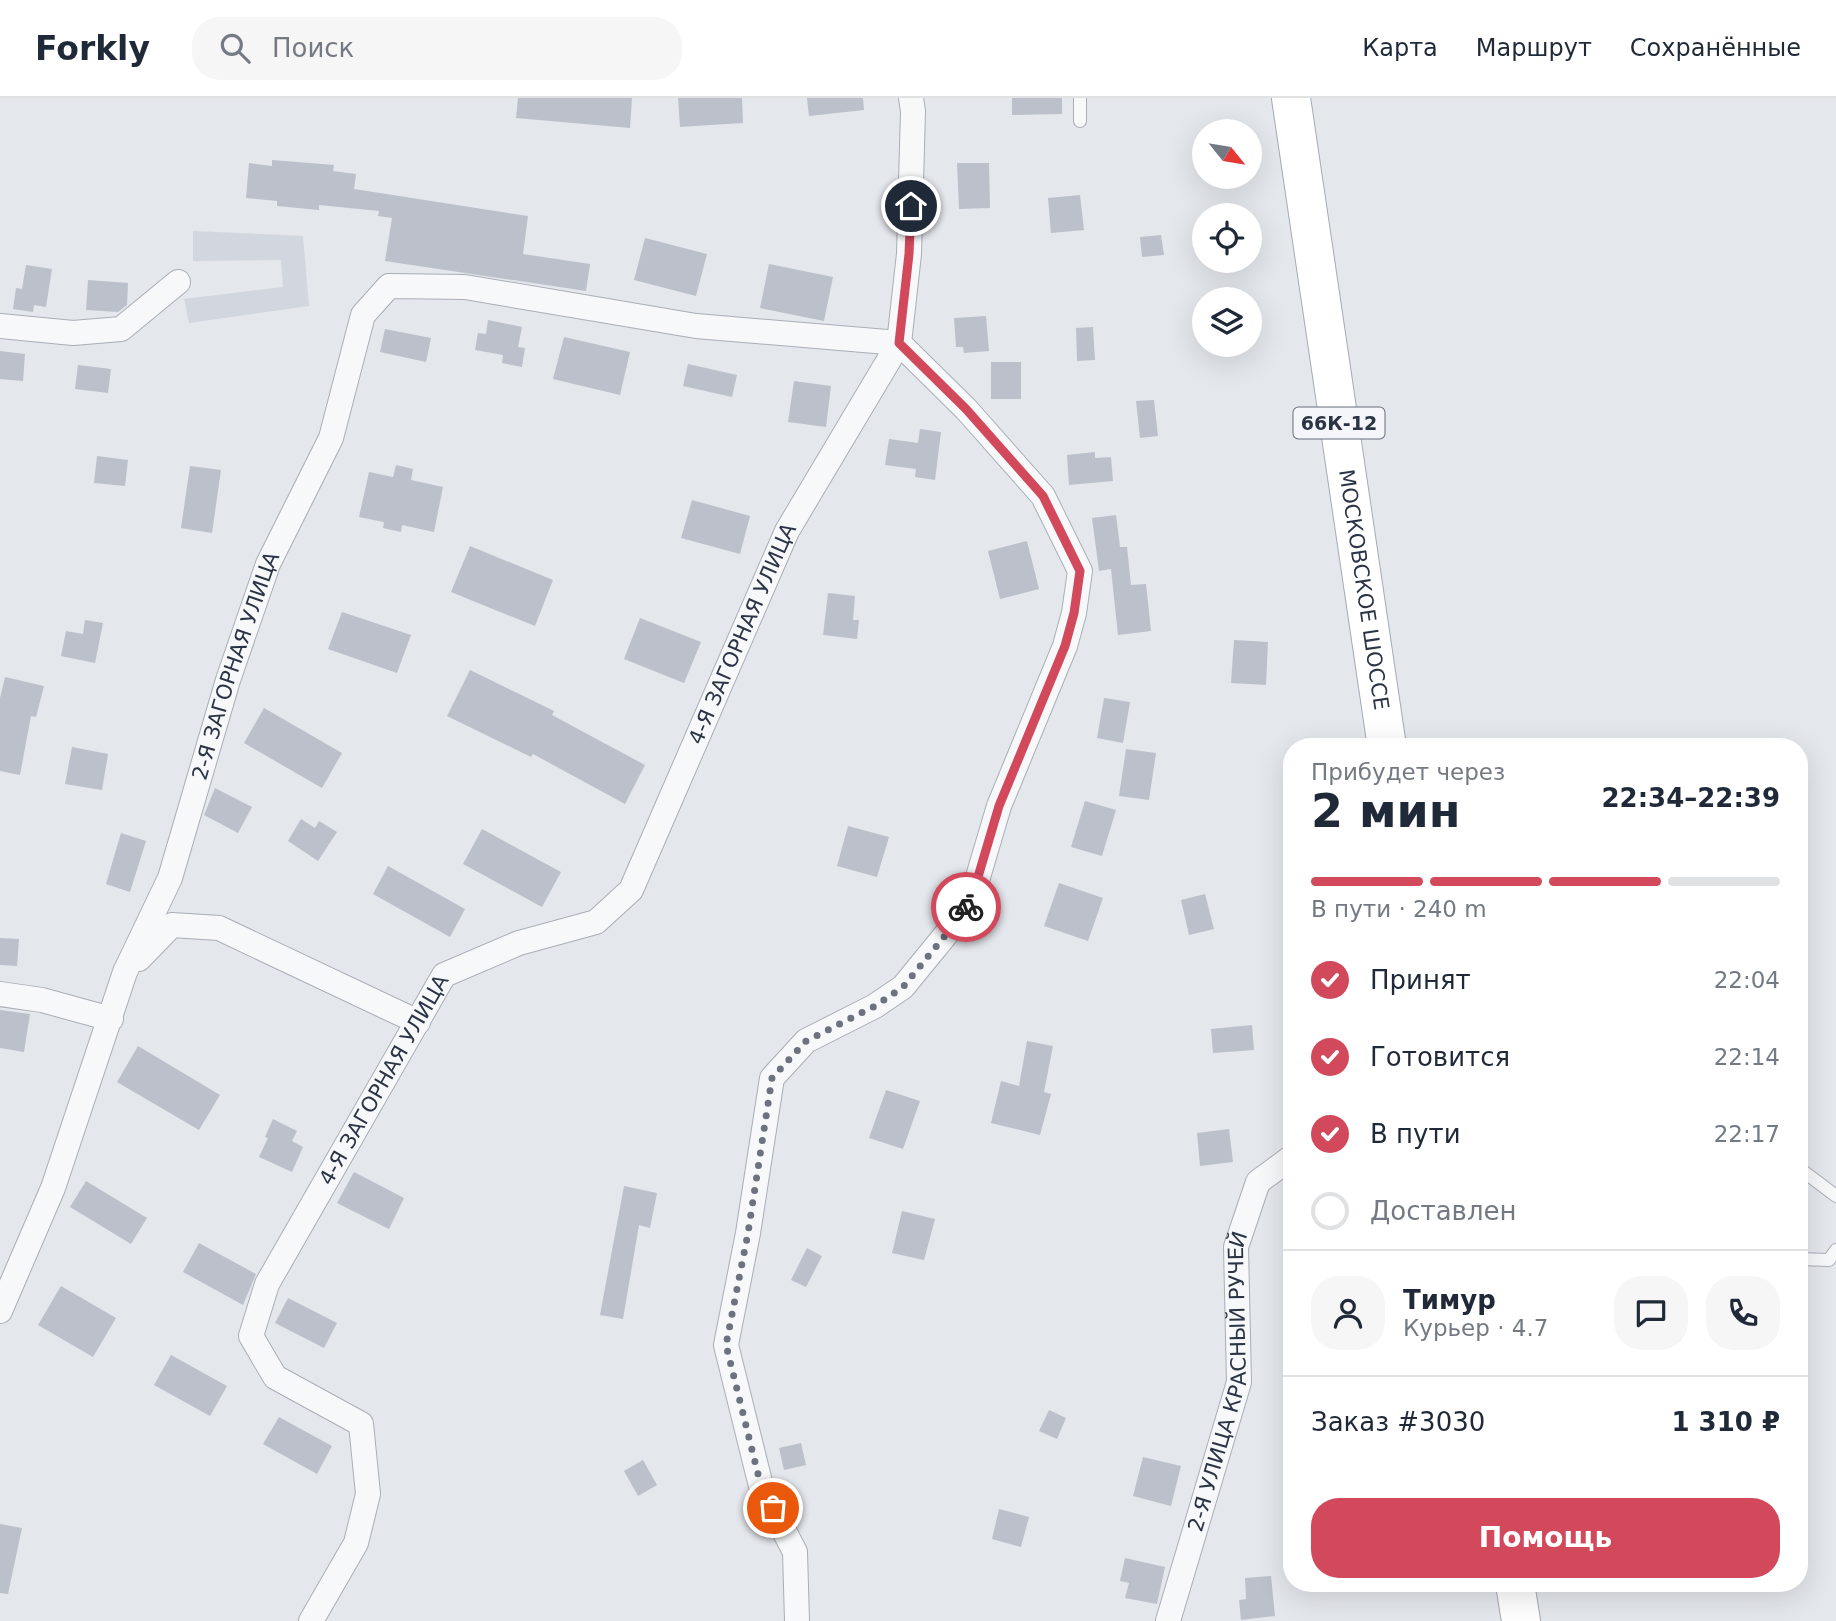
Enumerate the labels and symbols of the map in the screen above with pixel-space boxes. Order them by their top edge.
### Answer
north arrow [1192,119,1262,189]
pin [881,176,941,236]
road number: 66К-12 [1294,408,1384,438]
street label: МОСКОВСКОЕ ШОССЕ [1334,468,1393,712]
street label: 4-Я ЗАГОРНАЯ УЛИЦА [684,518,801,748]
street label: 2-Я ЗАГОРНАЯ УЛИЦА [187,547,285,783]
courier [931,872,1001,942]
street label: 4-Я ЗАГОРНАЯ УЛИЦА [314,970,454,1189]
street label: 2-Я УЛИЦА КРАСНЫЙ РУЧЕЙ [1183,1228,1252,1534]
pin [743,1478,803,1538]

